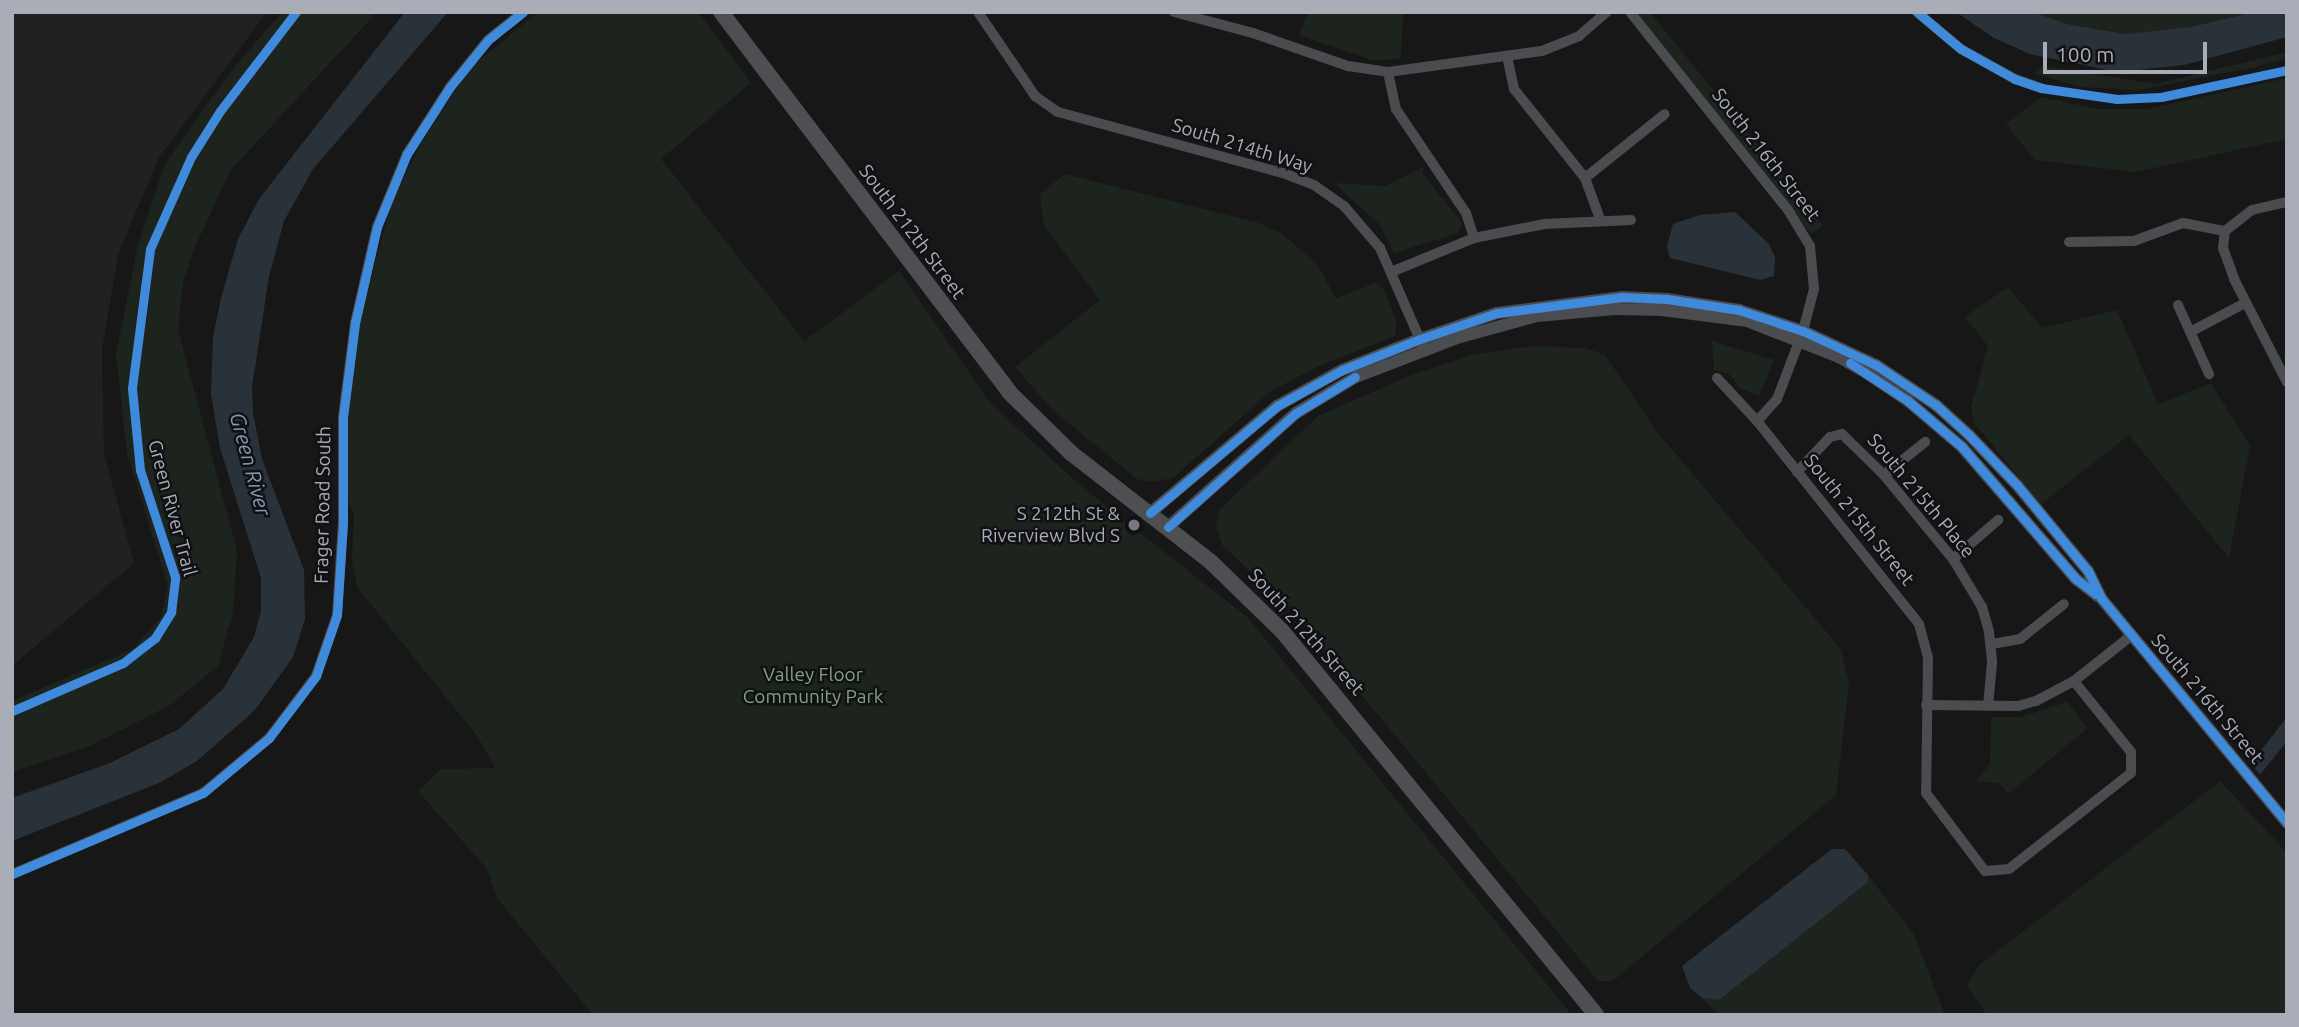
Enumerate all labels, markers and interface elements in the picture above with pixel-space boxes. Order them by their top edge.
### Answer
scale bar [2047,28,2212,72]
text: 100 m [2056,42,2114,66]
street label: South 216th Street [1707,84,1825,226]
street label: South 214th Way [1169,114,1315,178]
street label: South 212th Street [854,160,970,304]
water label: Green River [225,409,277,519]
street label: Frager Road South [310,426,336,584]
street label: South 215th Place [1863,429,1979,563]
street label: Green River Trail [143,437,201,579]
street label: South 215th Street [1799,450,1919,590]
place label: S 212th St & Riverview Blvd S [981,503,1120,547]
marker: S 212th St & Riverview Blvd S [1126,517,1142,533]
street label: South 212th Street [1243,564,1369,700]
street label: South 216th Street [2146,629,2268,769]
park label: Valley Floor Community Park [743,664,883,708]

